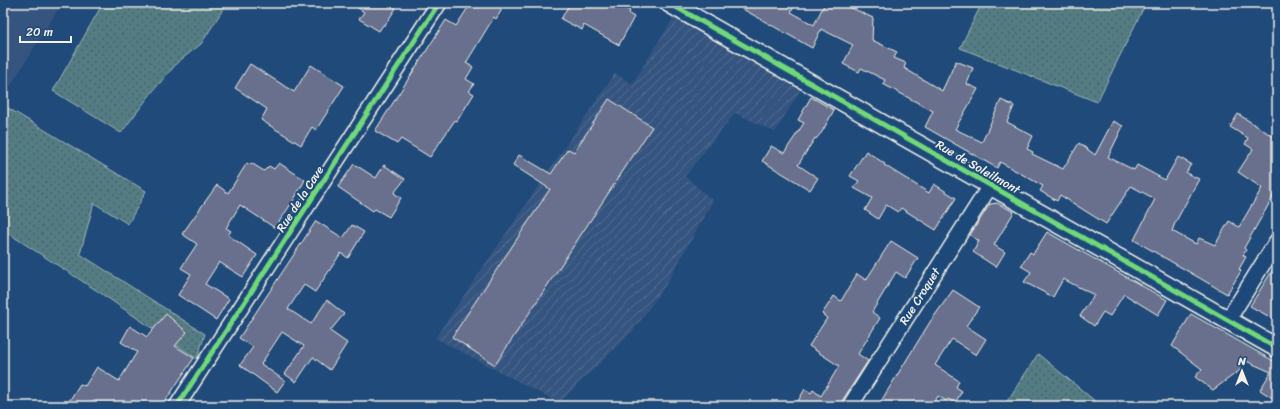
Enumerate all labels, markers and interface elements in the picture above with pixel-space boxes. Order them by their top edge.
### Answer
scale bar [20,18,71,44]
text: 20 m [26,21,53,43]
street label: Rue de Soleilmont [931,134,1026,201]
street label: Rue de la Cave [270,161,330,237]
street label: Rue Croquet [893,262,947,330]
north arrow [1222,351,1262,391]
text: N [1237,352,1246,371]

